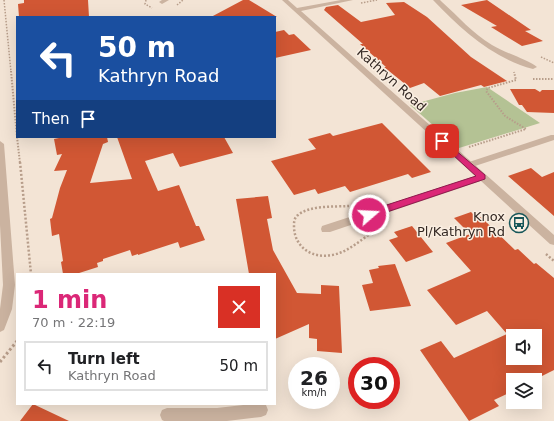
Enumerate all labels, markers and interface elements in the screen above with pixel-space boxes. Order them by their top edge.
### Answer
text: 50 m [98,31,176,64]
icon: left [32,32,84,84]
street label: Kathryn Road [354,44,429,114]
text: Kathryn Road [98,65,219,86]
icon: arrive [77,108,99,130]
text: Then [32,110,69,128]
pin [425,124,459,158]
icon: arrive [431,130,453,152]
position arrow [348,194,390,236]
place label: Knox Pl/Kathryn Rd [417,209,505,239]
bus stop icon: Knox Pl/Kathryn Rd [508,212,530,234]
text: 1 min [32,286,107,314]
button: close [218,286,260,328]
text: 70 m · 22:19 [32,315,115,330]
map controls [506,329,542,409]
button: sound [506,329,542,365]
text: Turn left [68,350,140,368]
icon: left [34,355,56,377]
text: 50 m [220,357,258,375]
speed limit sign: 30 [348,357,400,409]
text: 26 [300,366,328,390]
text: Kathryn Road [68,368,156,383]
button: layers [506,373,542,409]
text: km/h [301,387,327,398]

